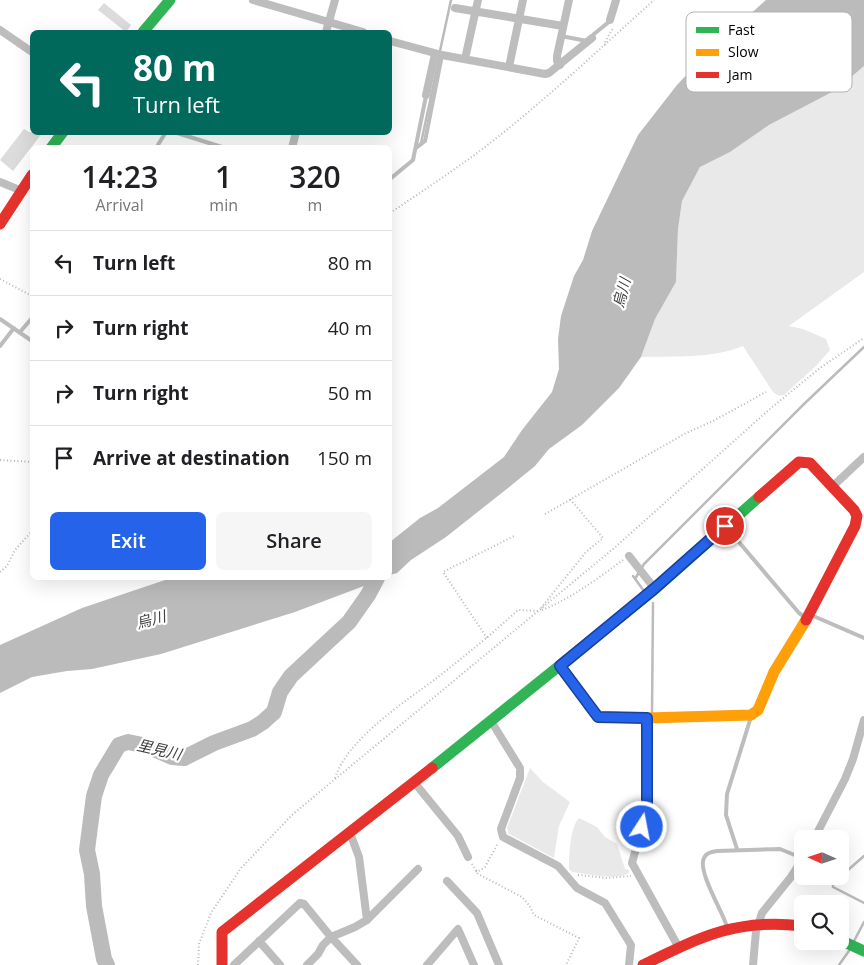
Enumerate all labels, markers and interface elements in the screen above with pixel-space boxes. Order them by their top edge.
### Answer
legend [686,12,852,92]
text: Fast [728,20,755,39]
text: Slow [728,42,759,61]
text: 80 m [133,44,216,91]
icon: left [50,50,115,115]
text: Jam [726,65,753,84]
text: Turn left [133,89,220,119]
text: 14:23 [81,156,158,197]
text: 1 [215,156,232,197]
text: 320 [289,156,341,197]
text: Arrival [96,194,144,216]
text: min [209,194,238,216]
text: m [308,194,322,216]
icon: left [50,249,78,277]
text: Turn left [93,250,175,276]
text: 80 m [328,250,372,276]
water label: 烏川 [607,274,635,310]
icon: right [50,314,78,342]
text: Turn right [93,315,188,341]
text: 40 m [328,315,372,341]
icon: right [50,379,78,407]
text: Turn right [93,380,188,406]
text: 50 m [328,380,372,406]
icon: arrive [50,444,78,472]
text: Arrive at destination [93,445,290,471]
text: 150 m [317,445,372,471]
pin [704,505,746,547]
button: Exit [50,512,206,570]
button: Share [216,512,372,570]
icon: arrive [711,512,739,540]
water label: 烏川 [134,605,170,633]
water label: 里見川 [135,734,185,764]
position arrow [615,800,667,852]
north arrow [794,830,849,885]
map controls [794,830,849,950]
button: search [794,895,849,950]

